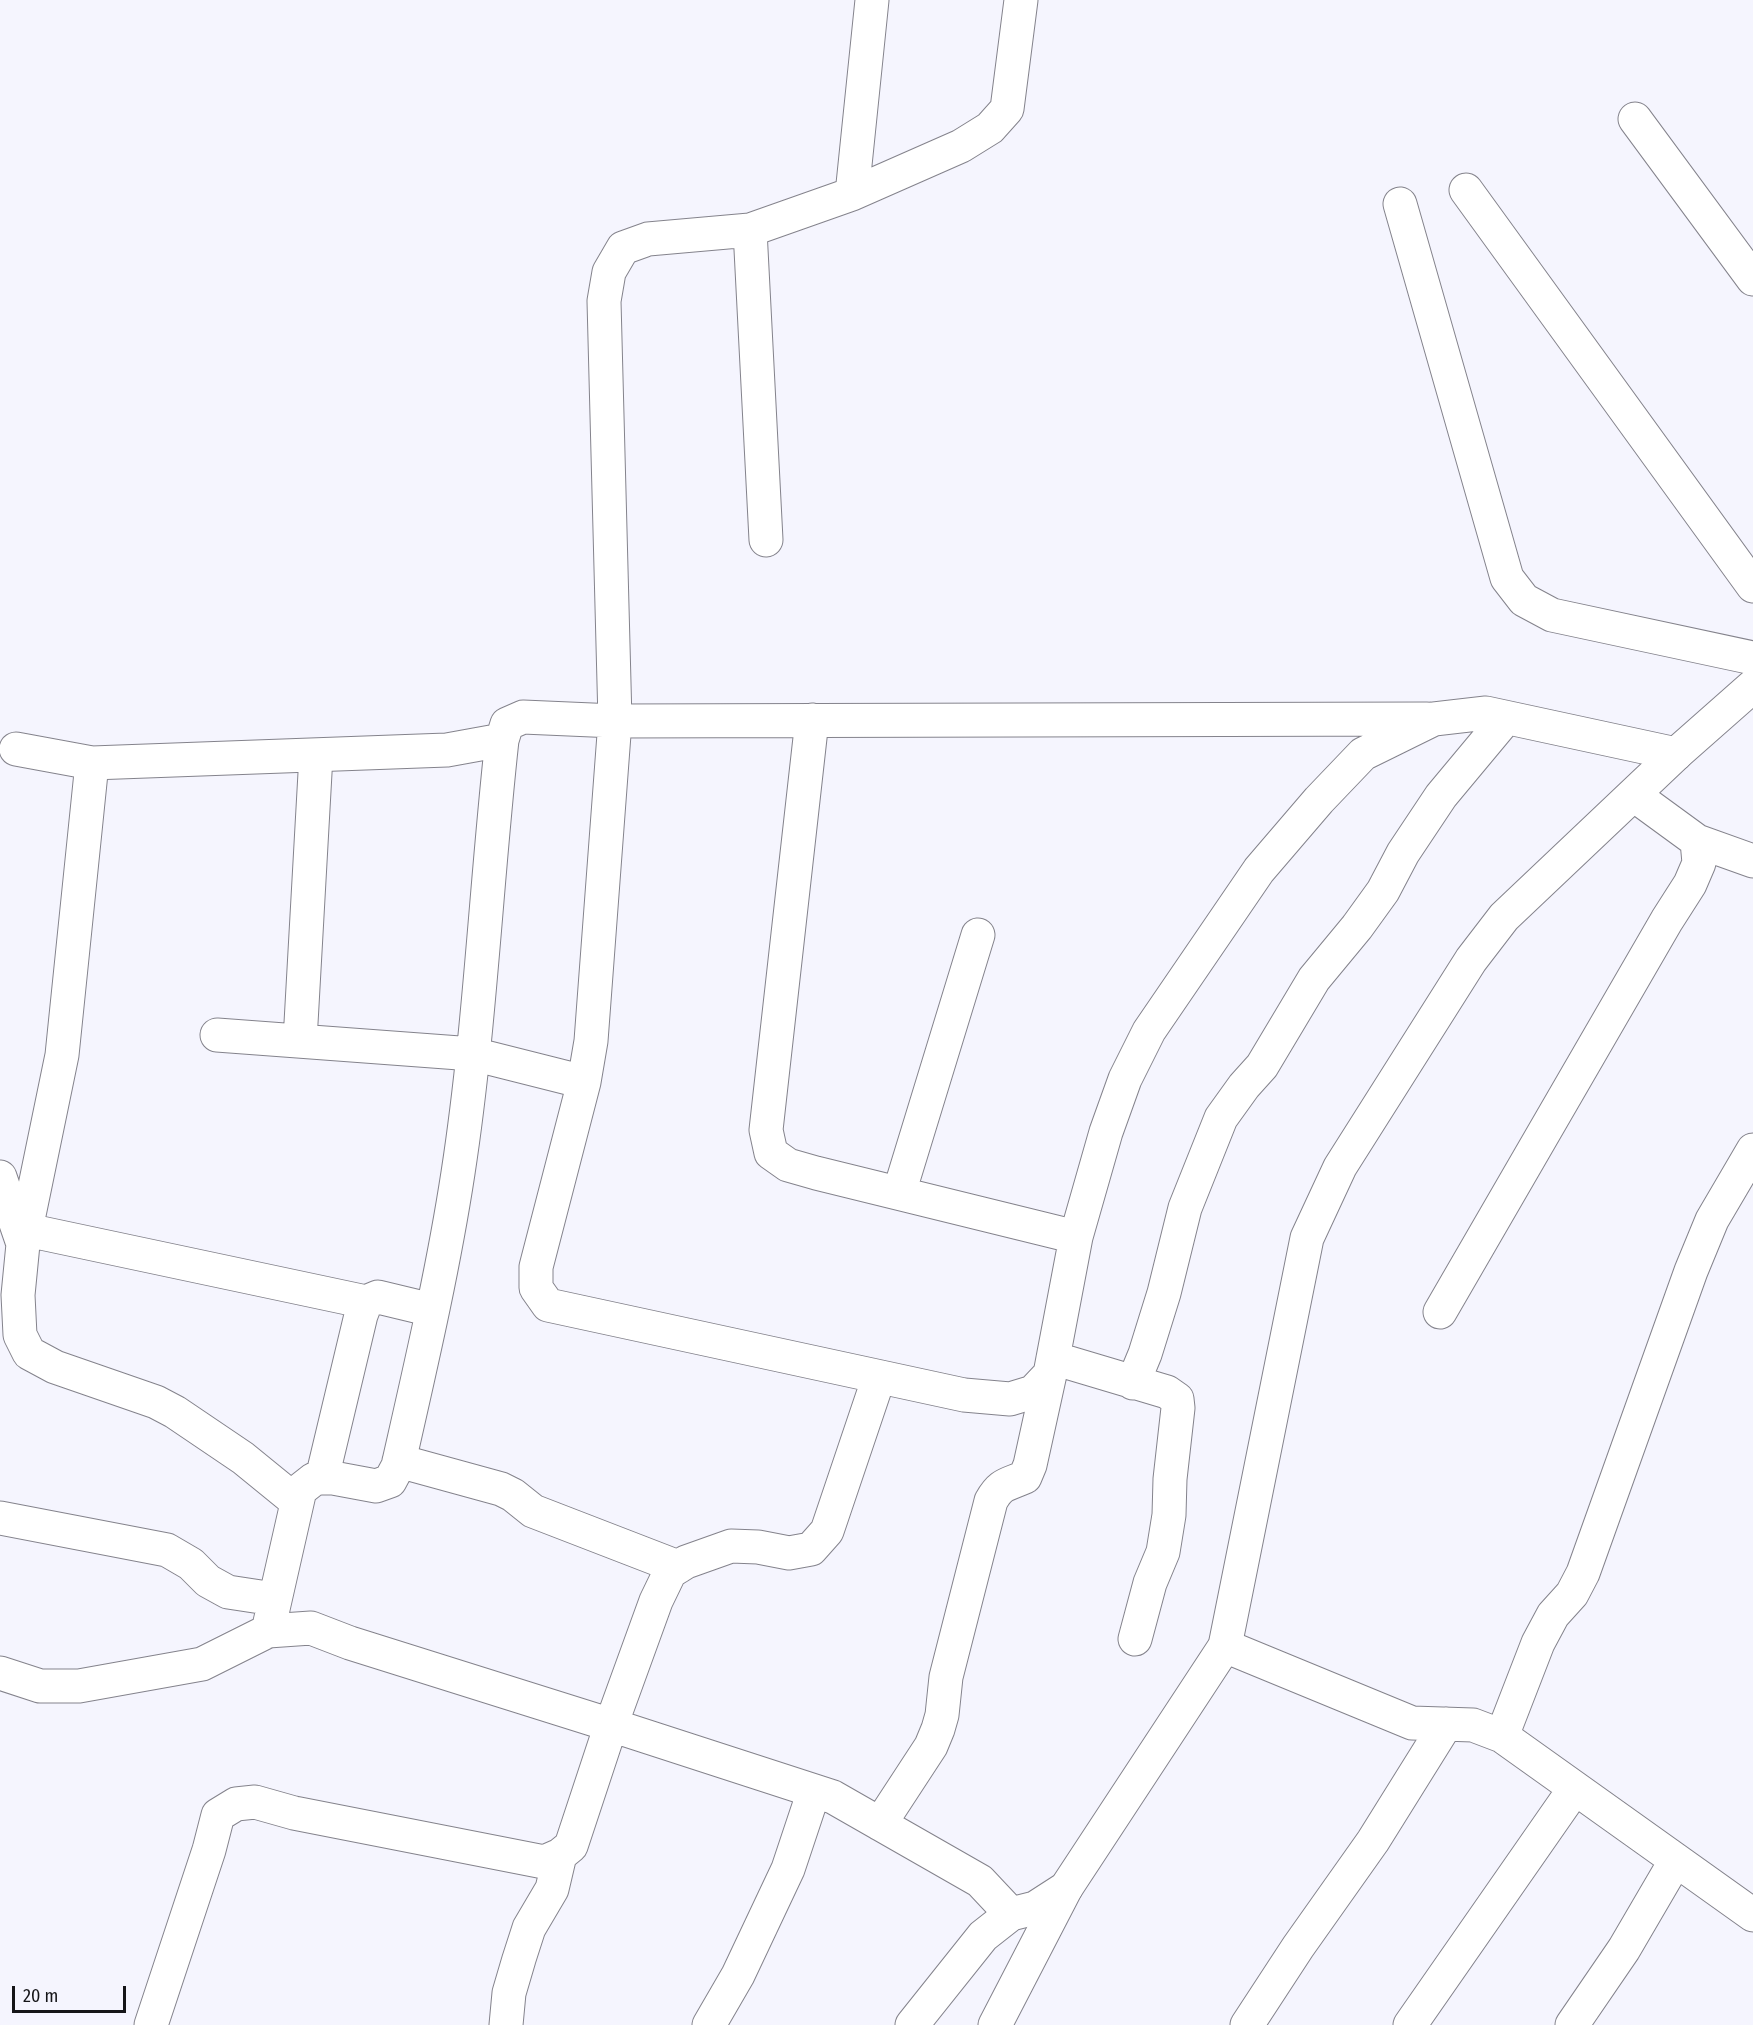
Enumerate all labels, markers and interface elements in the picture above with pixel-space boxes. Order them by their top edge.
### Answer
scale bar [15,1974,129,2012]
text: 20 m [23,1985,58,2007]

